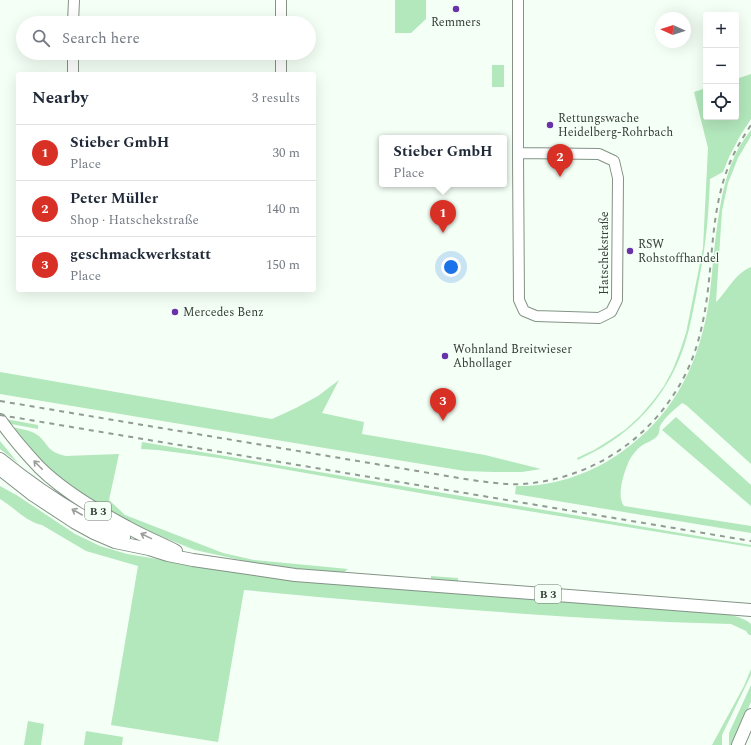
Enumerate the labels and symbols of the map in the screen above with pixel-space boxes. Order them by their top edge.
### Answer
marker: Remmers [451,4,461,14]
north arrow [655,12,691,48]
place label: Remmers [431,13,481,32]
place label: Rettungswache Heidelberg-Rohrbach [558,109,673,142]
marker: Rettungswache Heidelberg-Rohrbach [545,120,555,130]
pin: 2 [547,144,573,177]
pin: 1 [430,200,456,233]
street label: Hatschekstraße [595,211,614,295]
place label: RSW Rohstoffhandel [638,235,719,268]
marker: RSW Rohstoffhandel [625,246,635,256]
your location [441,257,461,277]
place label: Mercedes Benz [183,303,264,322]
marker: Mercedes Benz [170,307,180,317]
place label: Wohnland Breitwieser Abhollager [453,340,572,373]
marker: Wohnland Breitwieser Abhollager [440,351,450,361]
pin: 3 [430,388,456,421]
one-way arrow [33,460,43,470]
road number: B 3 [85,502,111,520]
one-way arrow [71,508,83,516]
one-way arrow [140,532,152,539]
road number: B 3 [535,585,561,603]

